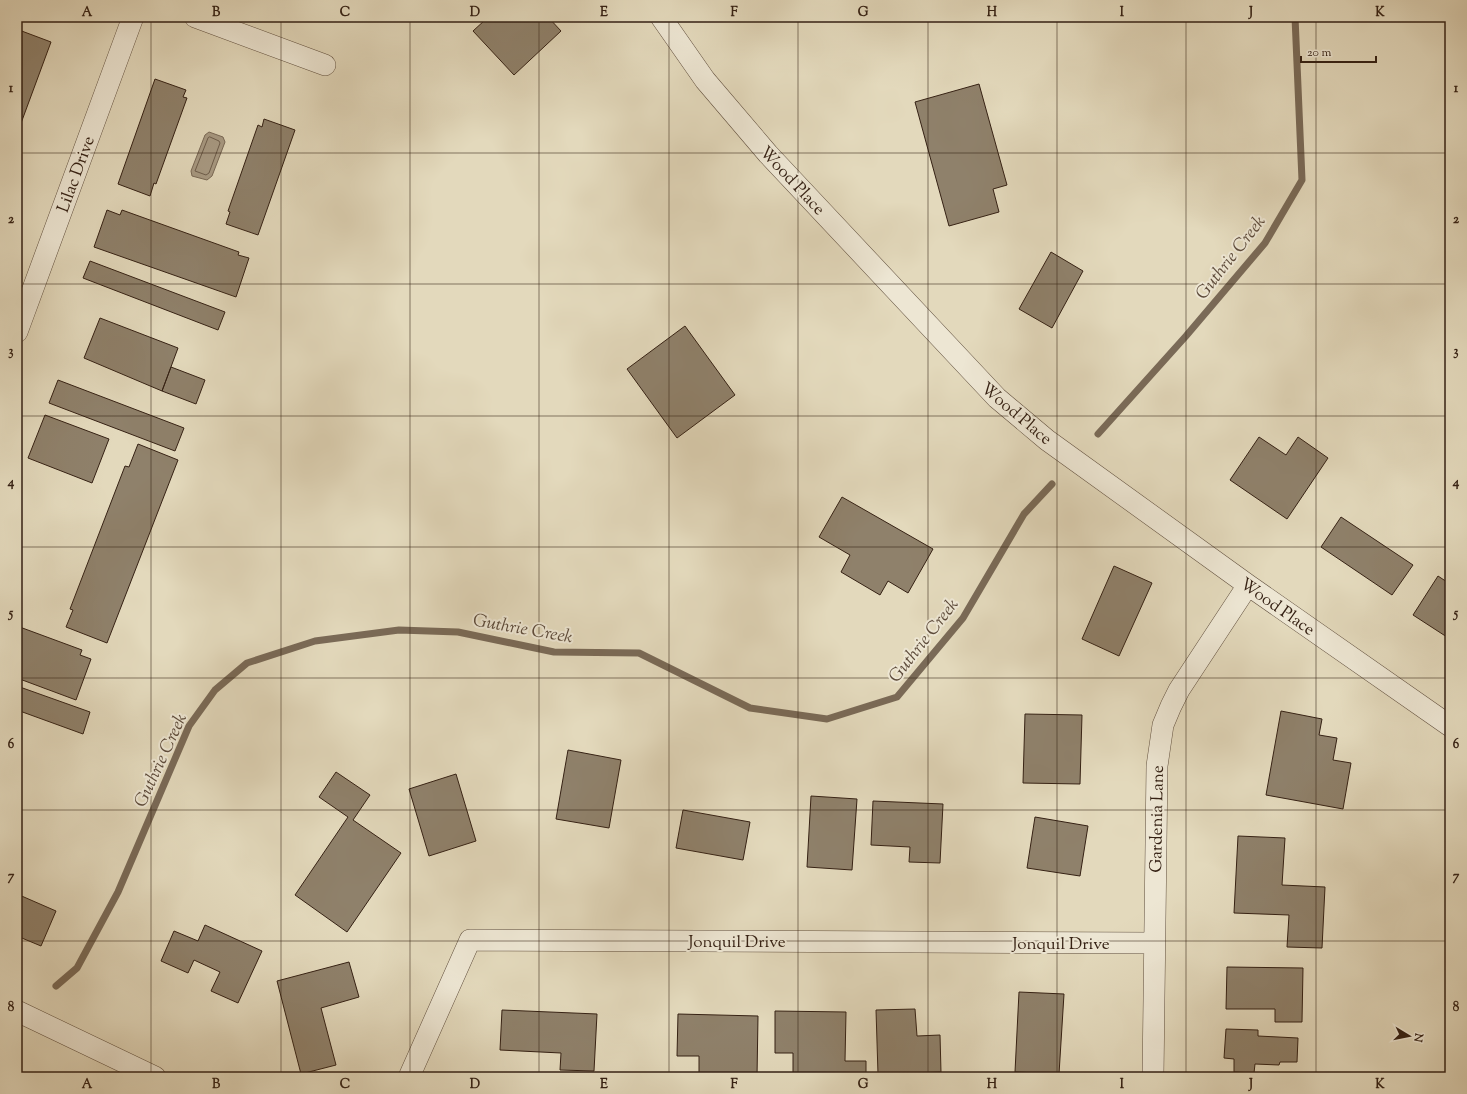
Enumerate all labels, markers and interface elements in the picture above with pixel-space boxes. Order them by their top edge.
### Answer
text: A [82,4,93,22]
text: B [212,4,221,22]
text: C [340,4,350,22]
text: D [470,4,480,22]
text: E [600,4,608,22]
text: F [730,4,738,22]
text: G [858,4,869,22]
text: H [987,4,998,22]
text: I [1120,4,1125,22]
text: J [1248,4,1253,22]
text: K [1375,4,1385,22]
scale bar [1301,38,1376,64]
text: 20 m [1307,44,1332,62]
text: 1 [9,80,14,98]
text: 1 [1454,80,1459,98]
street label: Lilac Drive [52,133,102,216]
street label: Wood Place [753,142,830,221]
text: 2 [8,211,15,229]
water label: Guthrie Creek [1190,211,1273,306]
text: 2 [1453,211,1460,229]
text: 3 [8,343,14,361]
text: 3 [1453,343,1459,361]
street label: Wood Place [975,378,1057,452]
text: 4 [7,474,15,492]
text: 4 [1452,474,1460,492]
street label: Wood Place [1235,573,1319,642]
water label: Guthrie Creek [883,594,966,689]
text: 5 [8,605,14,623]
text: 5 [1453,605,1459,623]
water label: Guthrie Creek [471,608,575,652]
water label: Guthrie Creek [129,710,195,812]
text: 6 [8,736,15,754]
text: 6 [1453,736,1460,754]
street label: Gardenia Lane [1145,765,1171,873]
text: 7 [8,868,15,886]
text: 7 [1453,868,1460,886]
street label: Jonquil Drive [687,931,786,955]
street label: Jonquil Drive [1011,933,1110,957]
text: 8 [8,999,15,1017]
text: 8 [1453,999,1460,1017]
north arrow [1389,1016,1429,1056]
text: N [1409,1031,1427,1043]
text: A [82,1076,93,1094]
text: B [212,1076,221,1094]
text: C [340,1076,350,1094]
text: D [470,1076,480,1094]
text: E [600,1076,608,1094]
text: F [730,1076,738,1094]
text: G [858,1076,869,1094]
text: H [987,1076,998,1094]
text: I [1120,1076,1125,1094]
text: J [1248,1076,1253,1094]
text: K [1375,1076,1385,1094]

